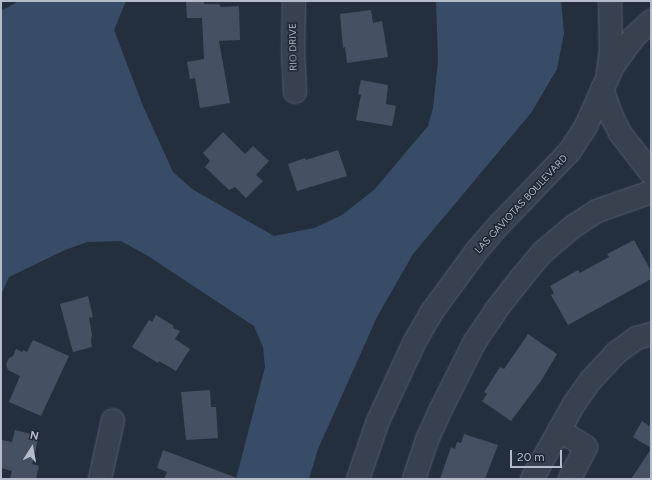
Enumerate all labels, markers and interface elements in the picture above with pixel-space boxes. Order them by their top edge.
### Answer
street label: RIO DRIVE [287,23,299,71]
street label: LAS GAVIOTAS BOULEVARD [472,152,570,256]
north arrow [12,428,52,468]
text: N [29,429,40,443]
scale bar [512,442,564,468]
text: 20 m [517,450,545,464]

